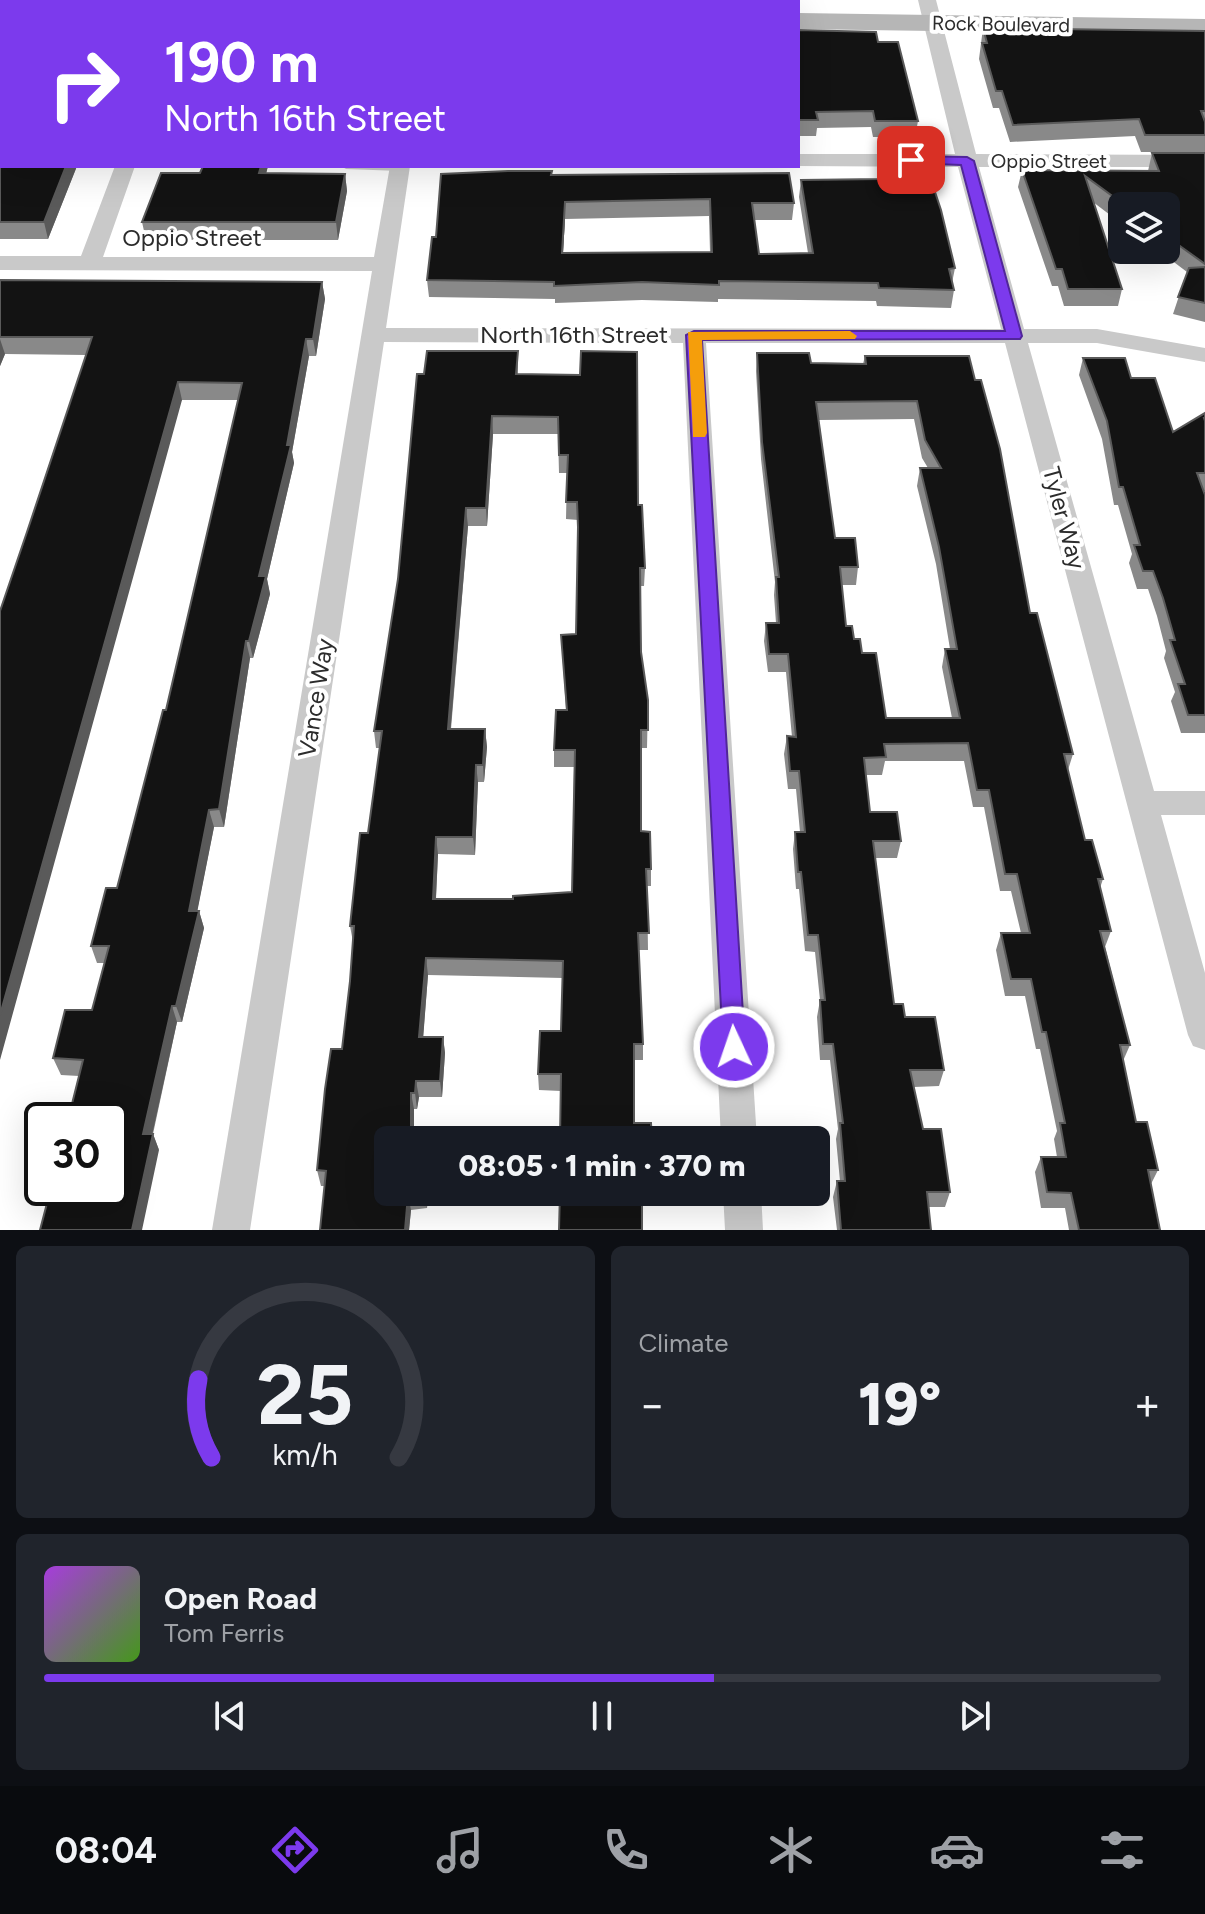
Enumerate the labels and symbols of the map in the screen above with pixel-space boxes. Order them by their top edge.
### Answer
street label: Rock Boulevard [932,11,1070,37]
pin [877,126,945,194]
street label: Oppio Street [991,149,1107,173]
street label: Oppio Street [122,223,262,252]
street label: North 16th Street [480,320,668,349]
street label: Tyler Way [1037,464,1092,573]
street label: Vance Way [292,636,339,759]
position arrow [692,1005,776,1089]
speed limit sign: 30 [24,1102,128,1206]

